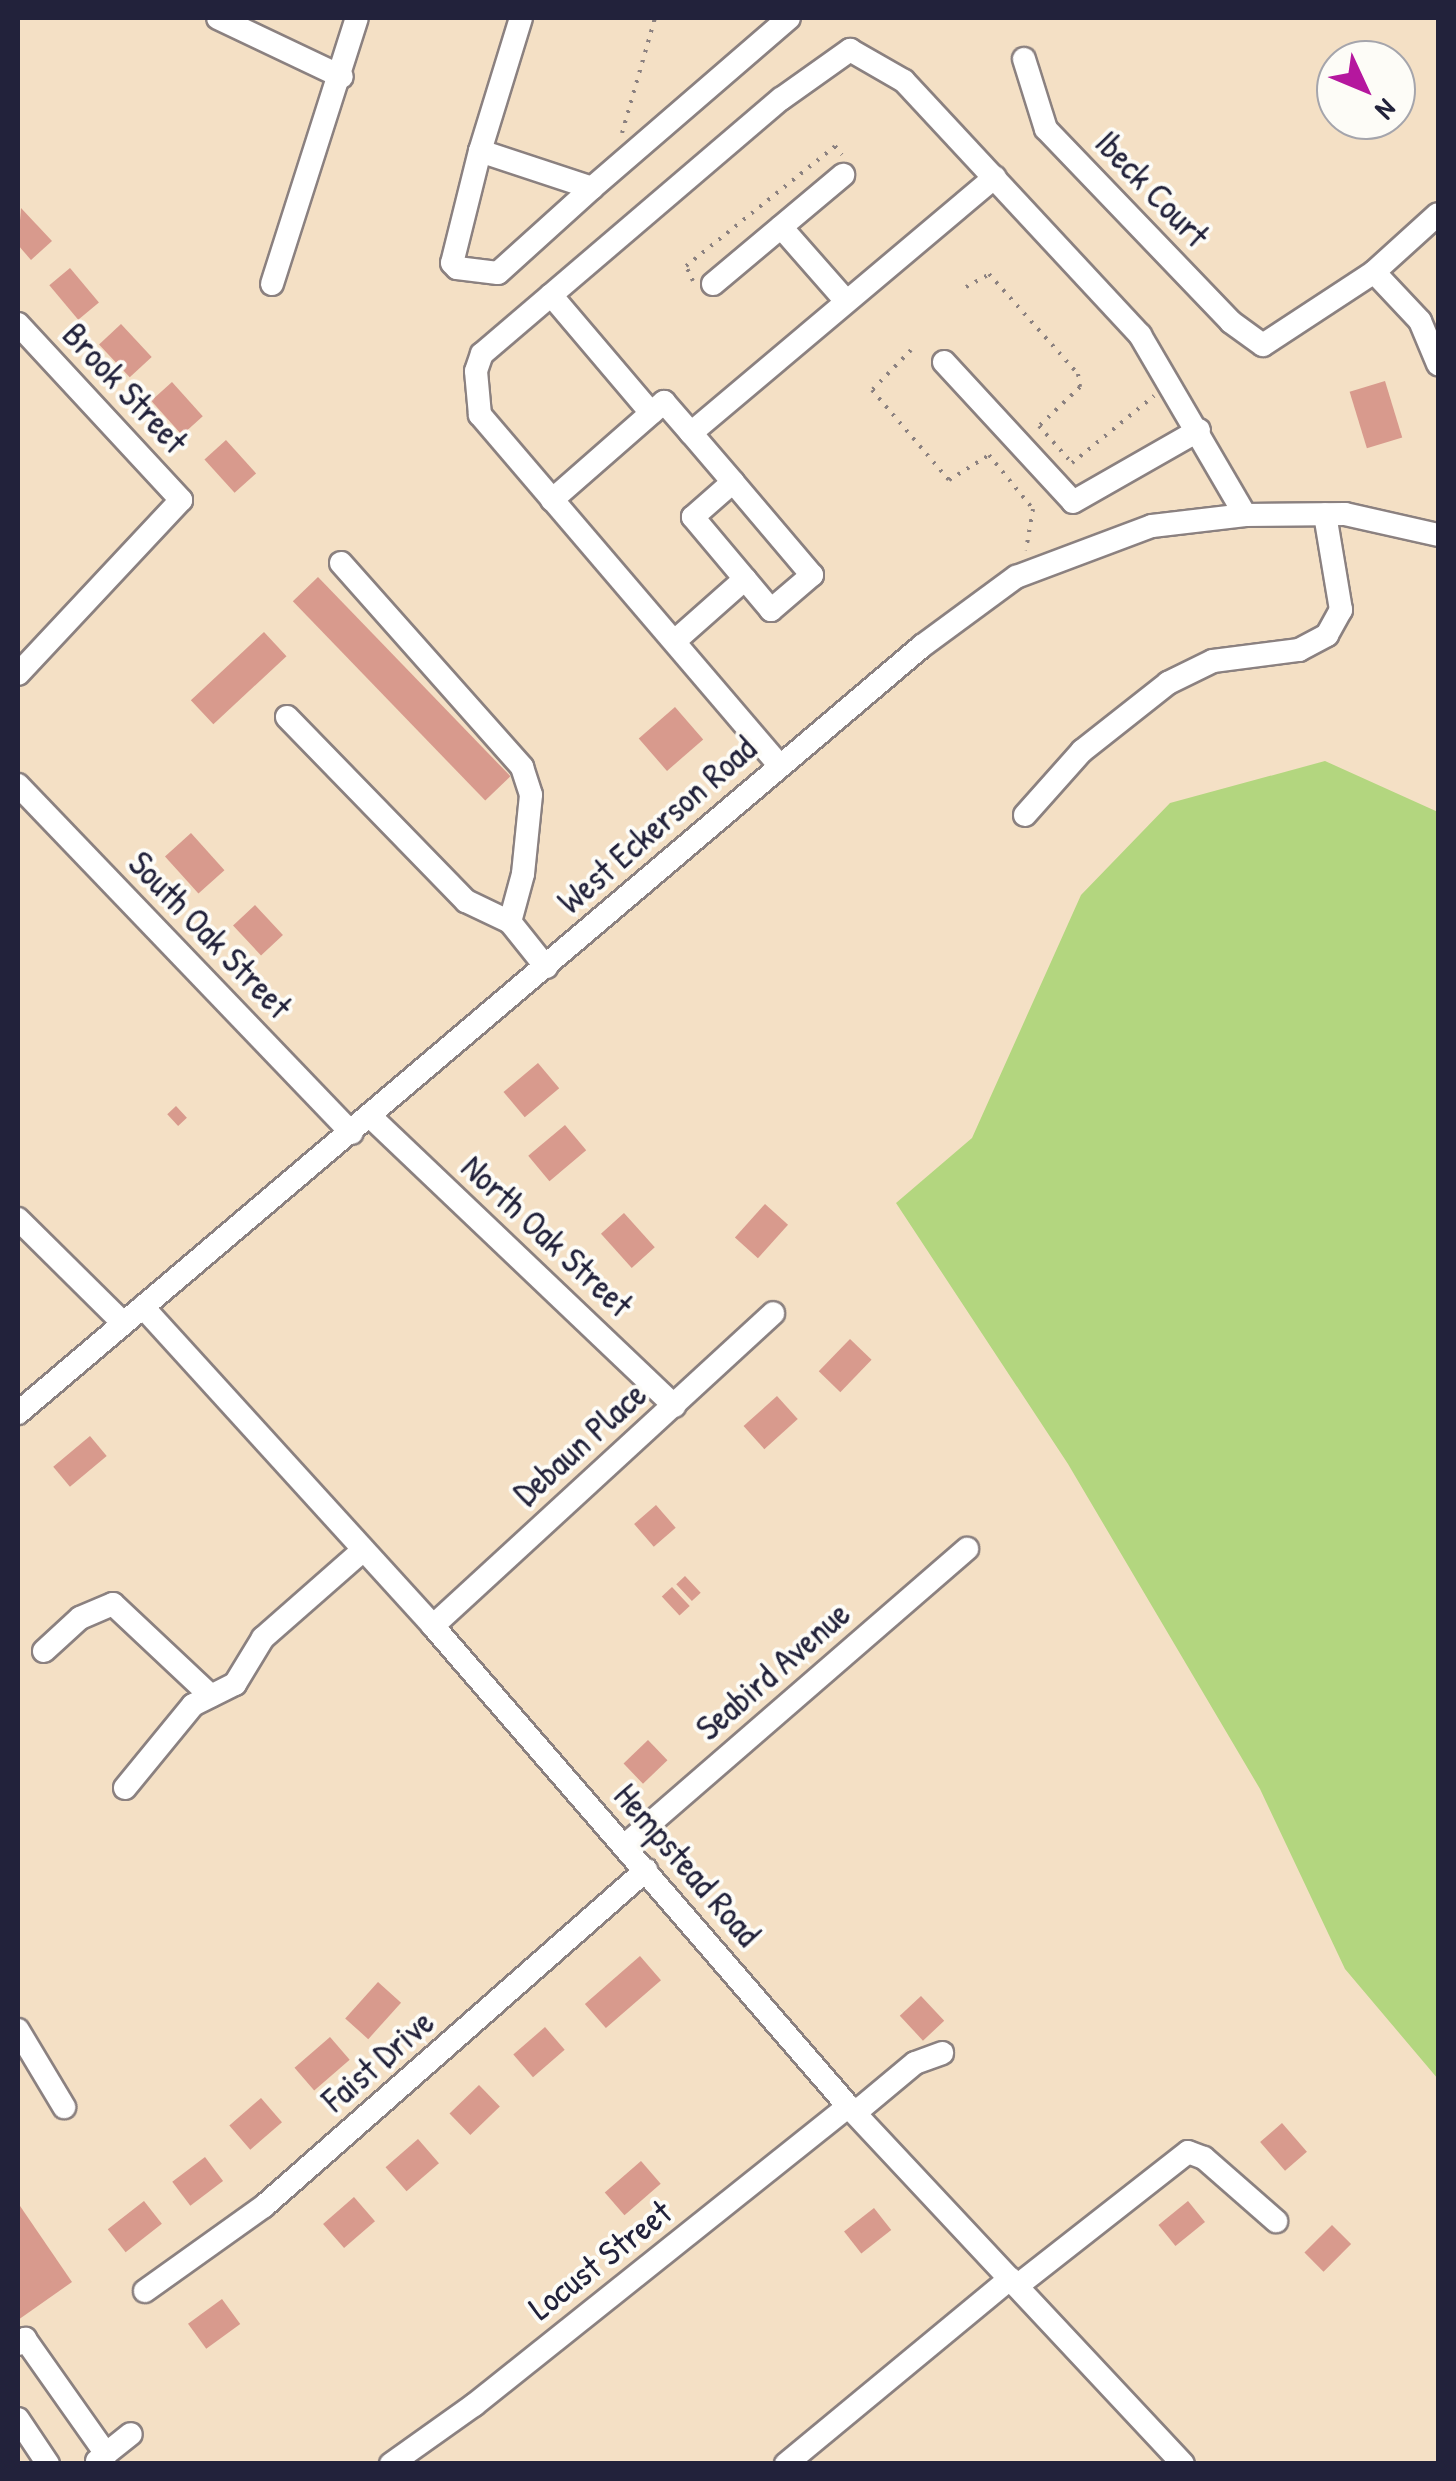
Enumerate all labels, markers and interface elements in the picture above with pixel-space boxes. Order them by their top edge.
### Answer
north arrow [1316,40,1416,140]
text: N [1367,91,1405,128]
street label: Ibeck Court [1086,122,1218,256]
street label: Brook Street [54,314,196,462]
street label: West Eckerson Road [549,728,765,922]
street label: South Oak Street [120,843,300,1027]
street label: North Oak Street [453,1146,641,1326]
street label: Debaun Place [505,1374,655,1514]
street label: Seabird Avenue [688,1593,858,1749]
street label: Hempstead Road [605,1775,769,1955]
street label: Faist Drive [314,2001,442,2121]
street label: Locust Street [520,2191,680,2329]

